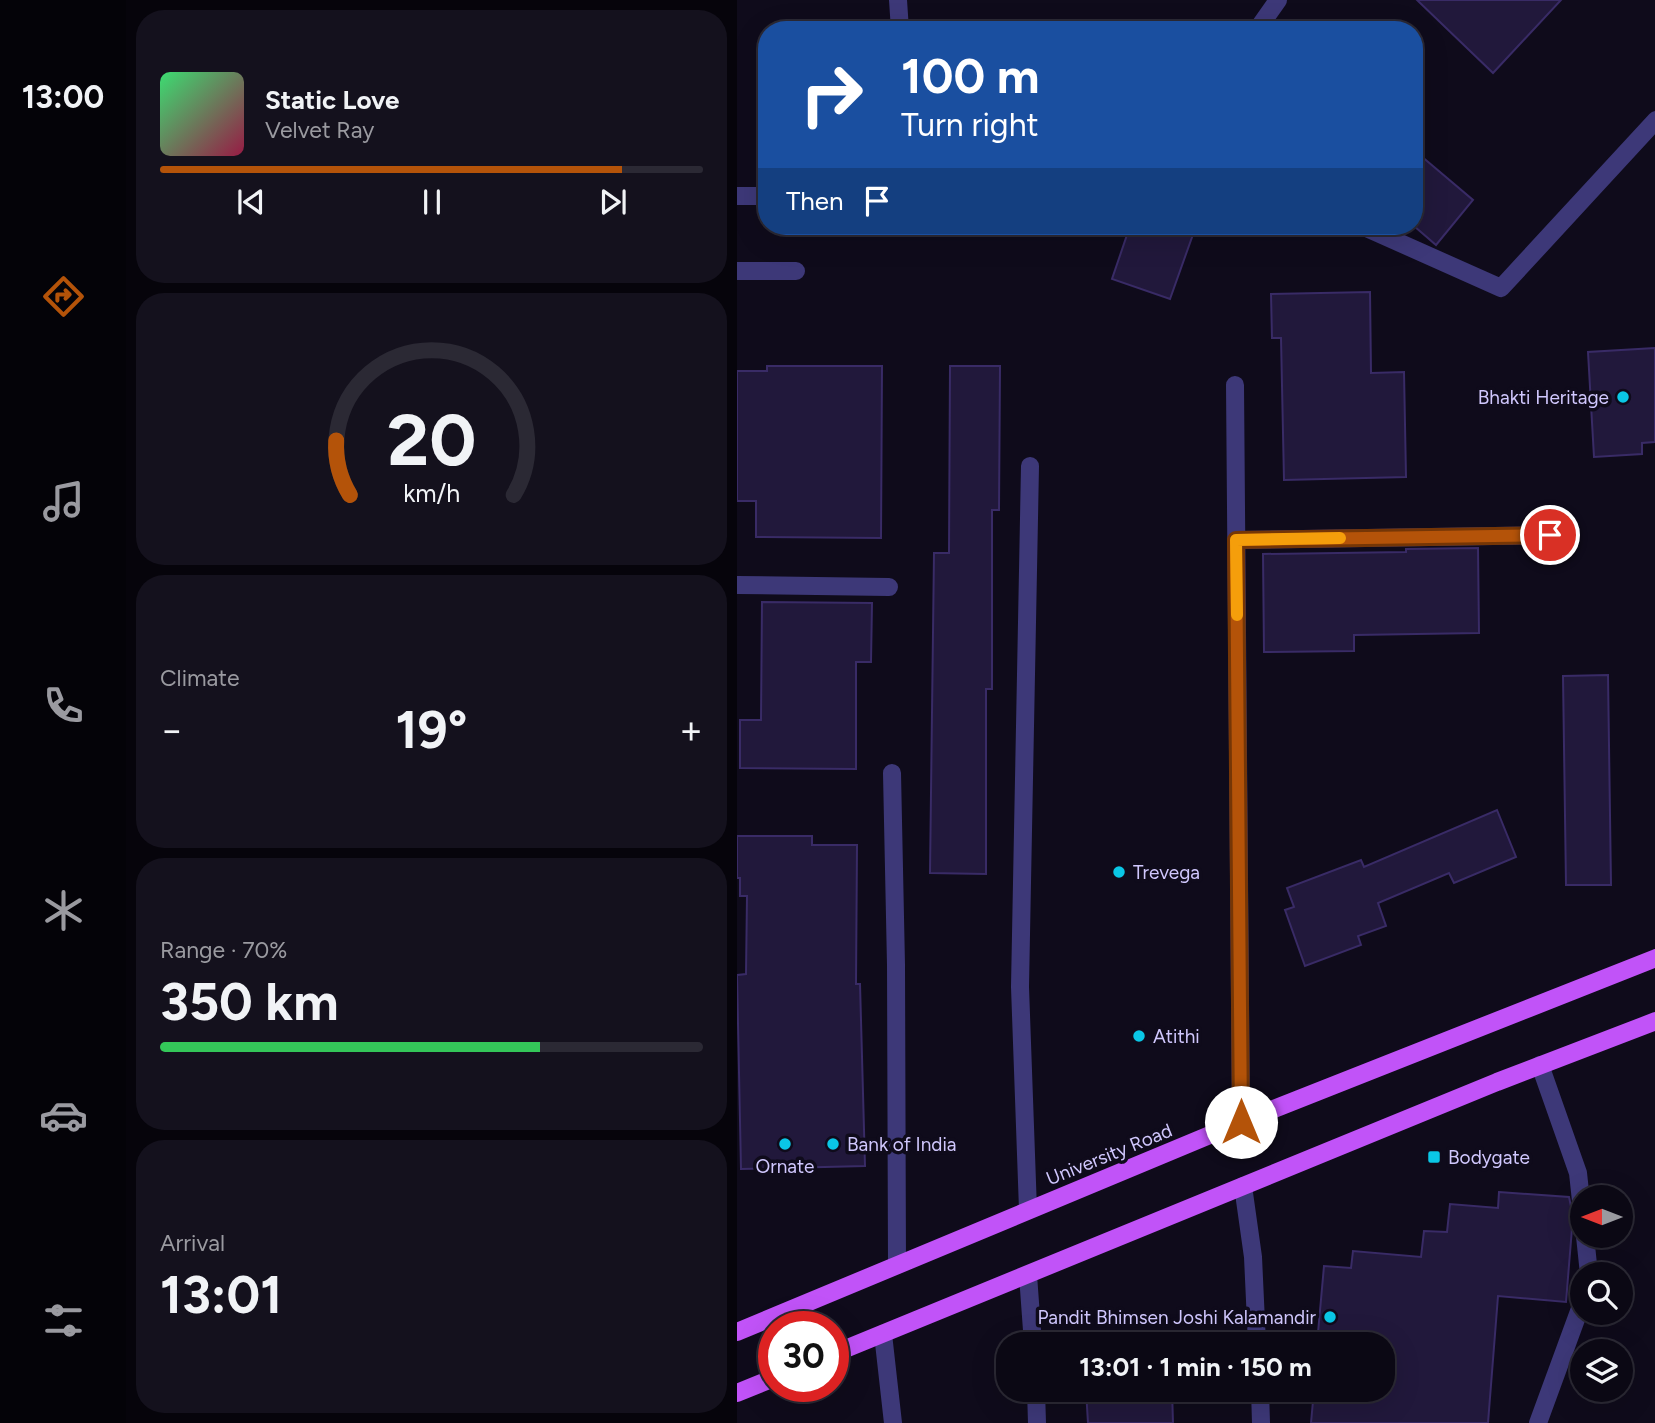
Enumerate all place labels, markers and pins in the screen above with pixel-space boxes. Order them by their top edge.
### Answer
place label: Bhakti Heritage [1478,386,1609,409]
marker: Bhakti Heritage [1615,389,1631,405]
pin [1520,505,1580,565]
place label: Trevega [1133,861,1200,884]
marker: Trevega [1111,864,1127,880]
place label: Atithi [1153,1025,1200,1048]
marker: Atithi [1131,1028,1147,1044]
place label: Bank of India [847,1133,957,1156]
marker: Ornate [777,1136,793,1152]
marker: Bank of India [825,1136,841,1152]
place label: Bodygate [1448,1146,1530,1169]
marker: Bodygate [1426,1149,1442,1165]
place label: Ornate [756,1155,814,1178]
place label: Pandit Bhimsen Joshi Kalamandir [1037,1306,1317,1329]
marker: Pandit Bhimsen Joshi Kalamandir [1322,1309,1338,1325]

